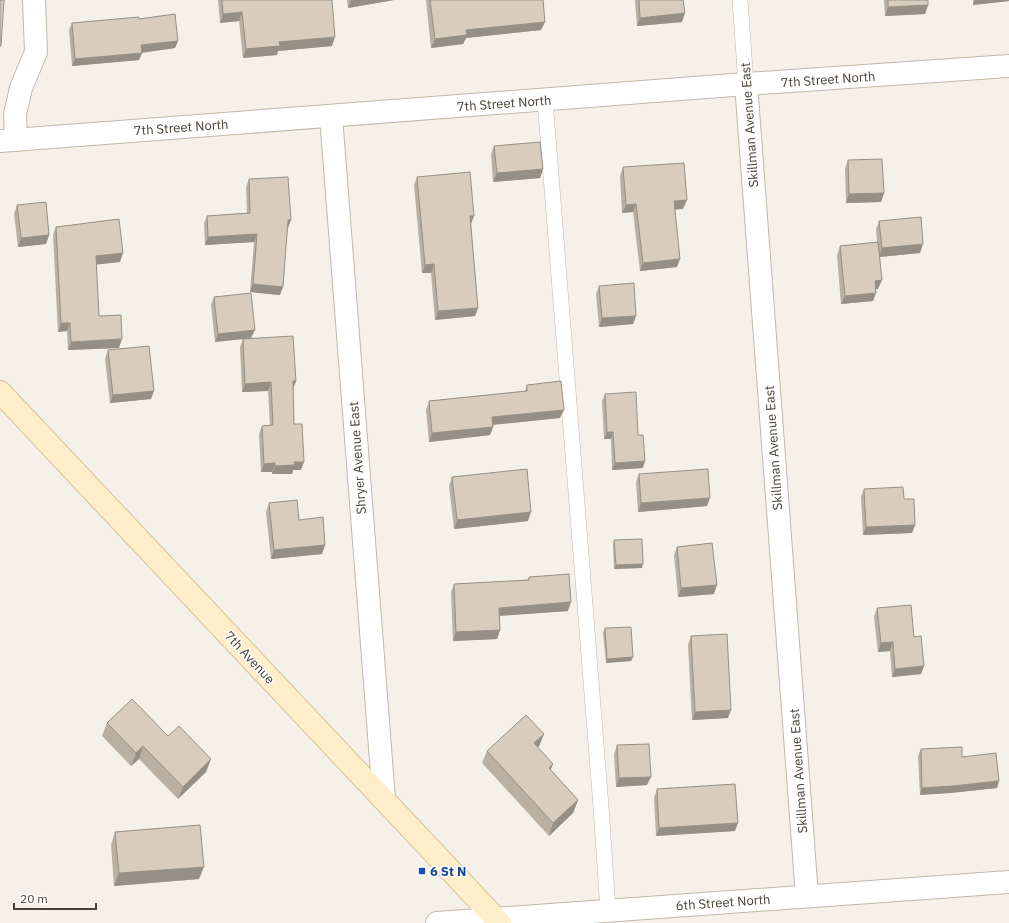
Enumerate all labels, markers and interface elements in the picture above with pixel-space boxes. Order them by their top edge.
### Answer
street label: Skillman Avenue East [737,62,762,188]
street label: 7th Street North [780,68,876,91]
street label: 7th Street North [456,92,552,115]
street label: 7th Street North [133,116,229,139]
street label: Skillman Avenue East [761,385,786,511]
street label: Shryer Avenue East [345,401,370,515]
street label: 7th Avenue [221,627,278,687]
street label: Skillman Avenue East [786,708,811,834]
place label: 6 St N [430,863,466,880]
marker: 6 St N [417,866,427,876]
scale bar [14,885,96,911]
text: 20 m [20,891,48,906]
street label: 6th Street North [675,891,771,914]

